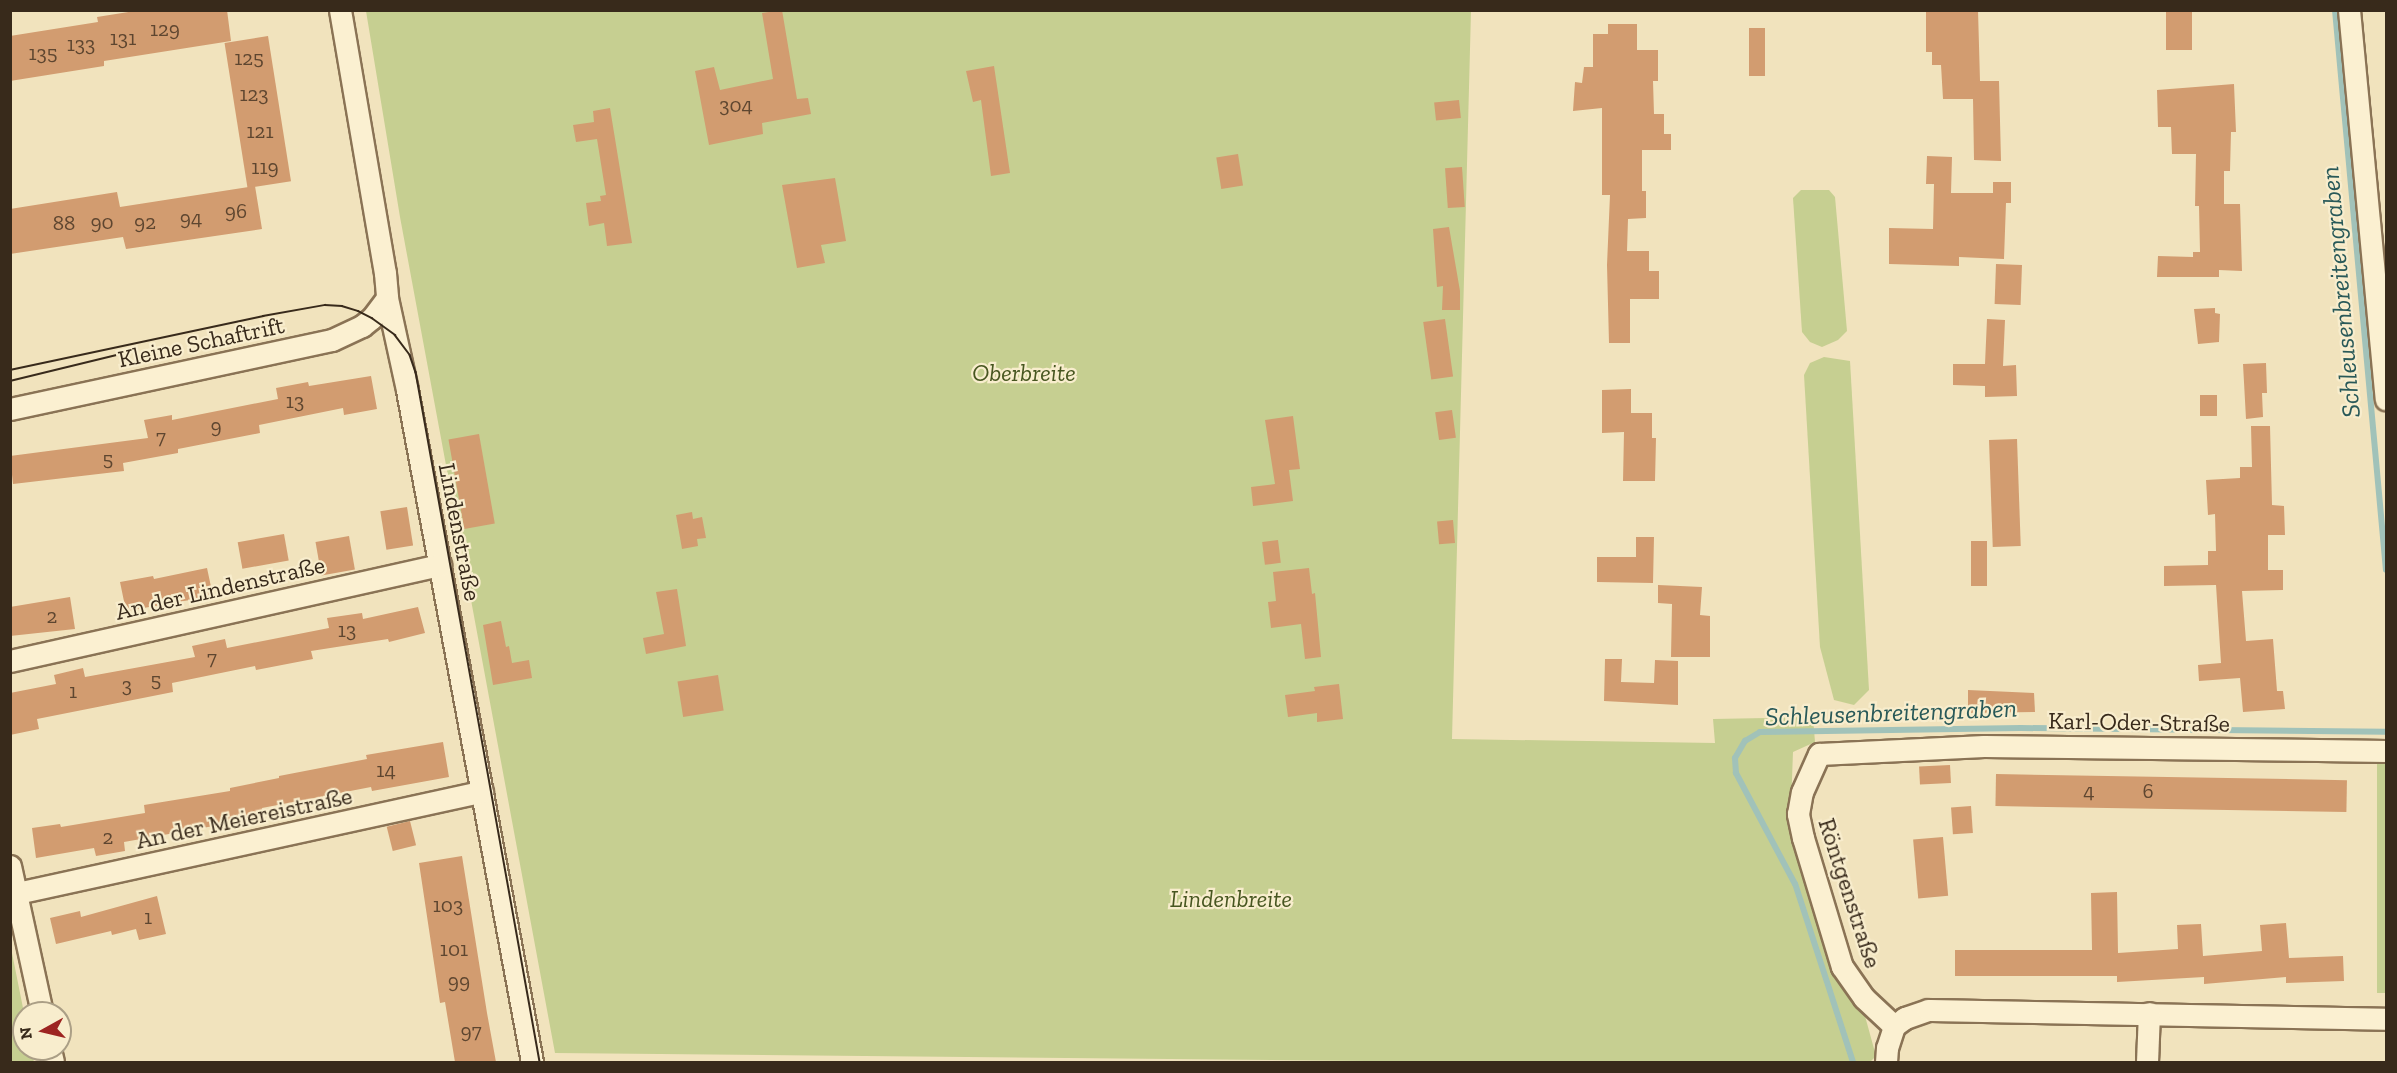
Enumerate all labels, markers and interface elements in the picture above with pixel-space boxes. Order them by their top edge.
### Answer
house number: 129 [150,16,180,42]
house number: 131 [110,25,136,51]
house number: 133 [67,31,95,57]
house number: 135 [28,40,58,66]
house number: 125 [234,45,264,71]
house number: 123 [239,81,269,107]
house number: 304 [719,92,753,118]
house number: 121 [247,118,273,144]
house number: 119 [251,154,279,180]
water label: Schleusenbreitengraben [2314,165,2368,419]
house number: 96 [225,198,247,224]
house number: 94 [180,205,202,231]
house number: 90 [90,209,114,235]
house number: 92 [134,209,156,235]
house number: 88 [53,210,75,236]
street label: Kleine Schaftrift [115,310,287,374]
park label: Oberbreite [972,359,1076,387]
house number: 13 [286,388,304,414]
house number: 9 [210,413,222,439]
house number: 7 [156,424,166,450]
house number: 5 [103,446,113,472]
street label: Lindenstraße [433,461,487,603]
street label: An der Lindenstraße [112,550,328,626]
house number: 2 [47,603,57,629]
house number: 13 [338,617,356,643]
house number: 7 [207,645,217,671]
house number: 5 [151,667,161,693]
house number: 3 [122,672,132,698]
house number: 1 [69,678,77,704]
water label: Schleusenbreitengraben [1764,693,2018,733]
street label: Karl-Oder-Straße [2048,706,2230,738]
house number: 14 [376,757,396,783]
house number: 4 [2083,778,2095,804]
house number: 6 [2142,778,2154,804]
street label: An der Meiereistraße [133,781,355,855]
street label: Röntgenstraße [1812,815,1888,971]
house number: 2 [103,824,113,850]
park label: Lindenbreite [1170,885,1292,913]
house number: 103 [433,892,463,918]
house number: 1 [144,904,152,930]
house number: 101 [440,936,468,962]
house number: 99 [448,968,470,994]
north arrow [12,1001,72,1061]
house number: 97 [460,1018,482,1044]
text: N [15,1026,36,1041]

